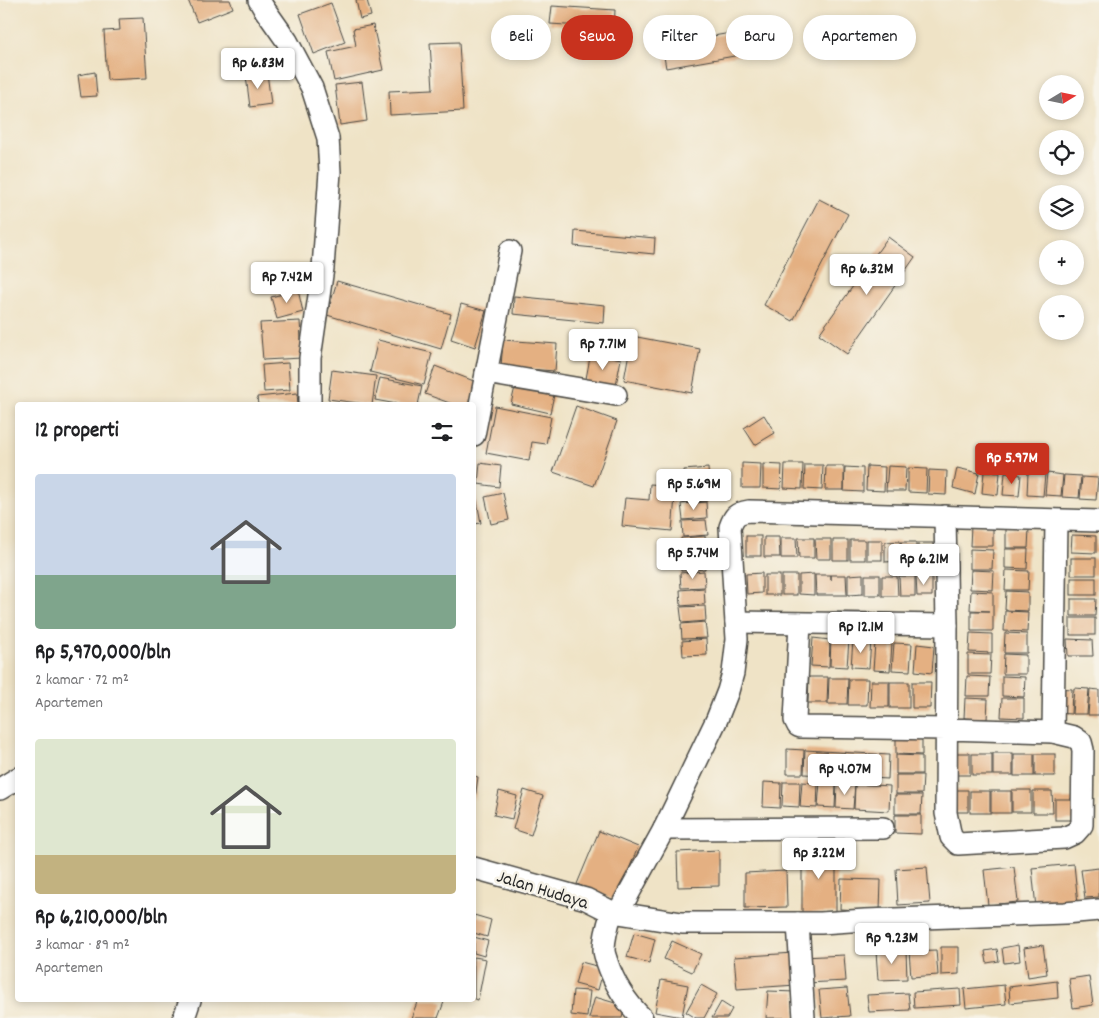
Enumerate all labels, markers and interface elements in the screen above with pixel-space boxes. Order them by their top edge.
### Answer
chip: Beli [491,15,551,60]
chip: Sewa [561,15,633,60]
chip: Filter [643,15,716,60]
chip: Baru [726,15,793,60]
chip: Apartemen [803,15,916,60]
pin: Rp 6.83M [206,48,310,90]
text: Rp 6.83M [232,52,284,75]
north arrow [1039,75,1084,120]
map controls [1039,75,1084,340]
button: locate [1039,130,1084,175]
button: layers [1039,185,1084,230]
button: + [1039,240,1084,285]
pin: Rp 6.32M [815,254,919,296]
text: Rp 6.32M [841,258,893,281]
pin: Rp 7.42M [235,262,339,304]
text: Rp 7.42M [262,266,312,289]
button: − [1039,295,1084,340]
pin: Rp 7.71M [551,328,655,371]
text: Rp 7.71M [580,333,626,356]
text: 12 properti [35,417,119,447]
icon: filters [428,418,456,446]
pin: Rp 5.97M [960,442,1064,485]
text: Rp 5.97M [986,447,1038,470]
pin: Rp 5.69M [642,468,746,511]
text: Rp 5.69M [667,473,721,496]
icon: home [201,507,291,597]
pin: Rp 5.74M [641,538,745,580]
text: Rp 5.74M [667,542,719,565]
pin: Rp 6.21M [872,544,976,586]
text: Rp 6.21M [899,548,949,571]
pin: Rp 12.1M [809,612,913,654]
text: Rp 12.1M [839,616,883,639]
text: Rp 5,970,000/bln [35,639,171,669]
text: 2 kamar · 72 m² [35,669,129,692]
text: Apartemen [35,692,103,715]
pin: Rp 4.07M [793,754,897,796]
text: Rp 4.07M [819,758,871,781]
icon: home [201,772,291,862]
pin: Rp 3.22M [767,838,871,880]
text: Rp 3.22M [793,842,845,865]
street label: Jalan Hudaya [493,865,592,918]
text: Rp 6,210,000/bln [35,904,167,934]
pin: Rp 9.23M [840,922,944,965]
text: Rp 9.23M [866,927,918,950]
text: 3 kamar · 89 m² [35,934,129,957]
text: Apartemen [35,957,103,980]

